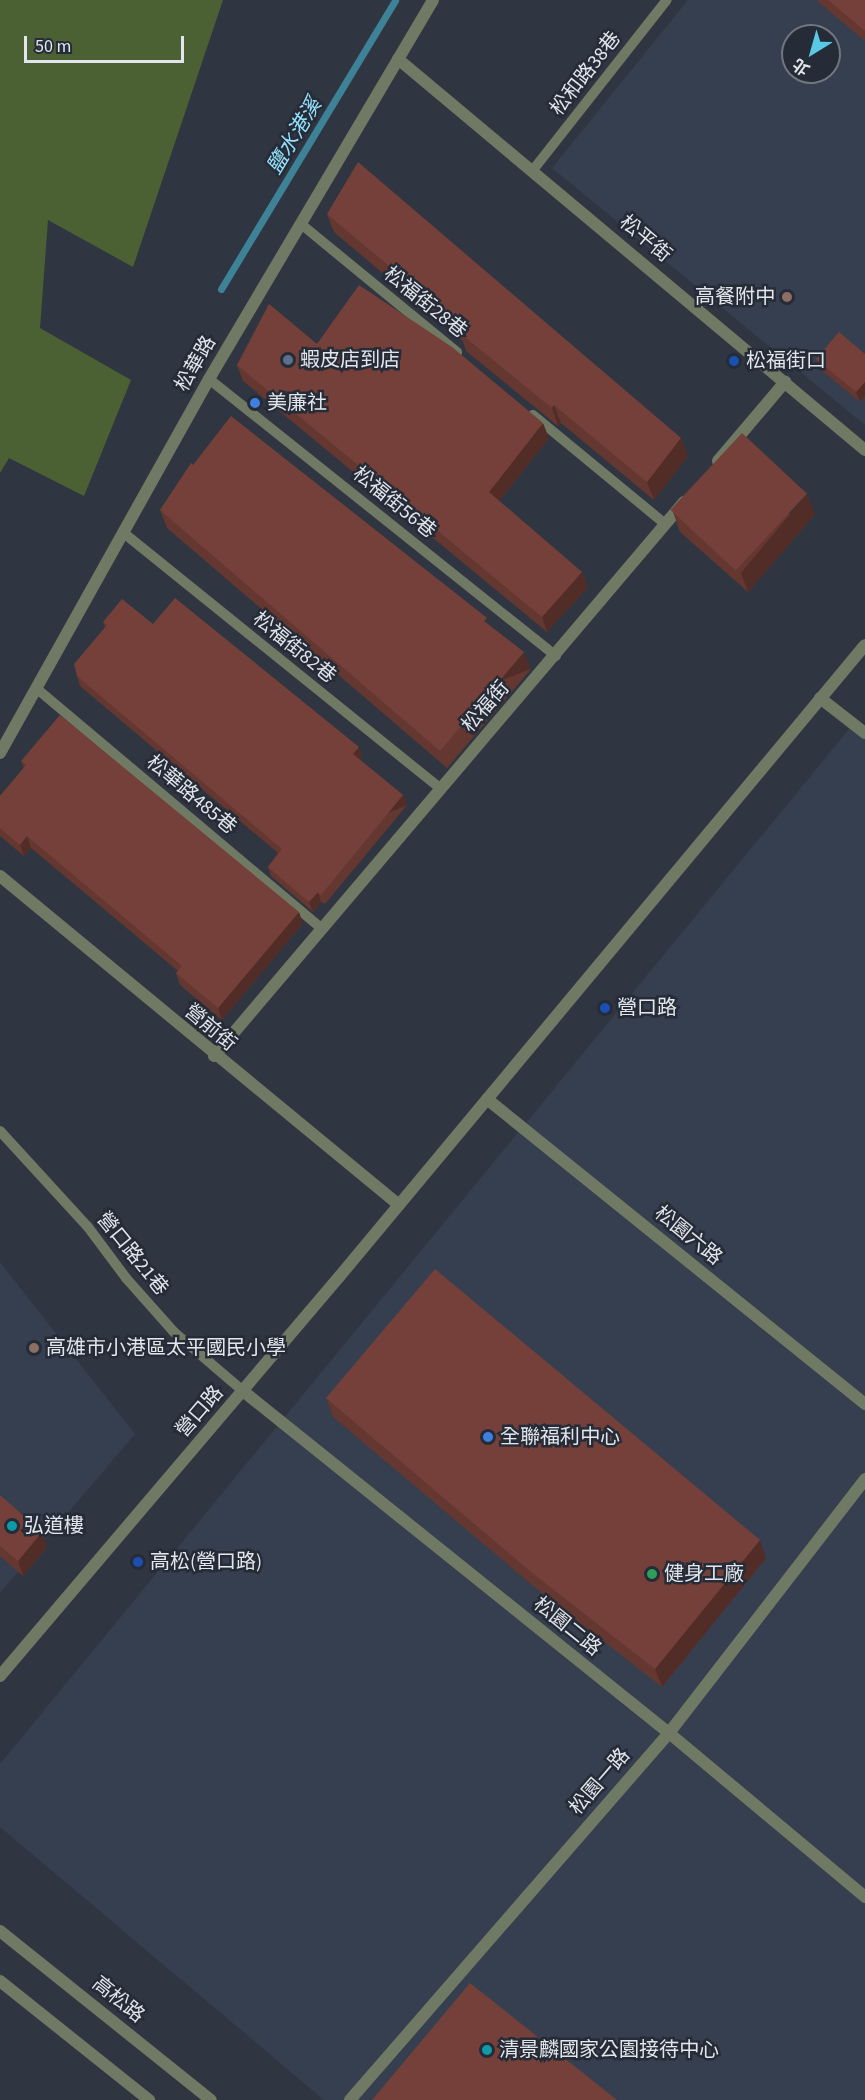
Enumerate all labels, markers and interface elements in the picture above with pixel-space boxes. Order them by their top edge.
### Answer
scale bar [27,24,188,62]
north arrow [781,24,841,84]
street label: 松和路38巷 [546,27,626,121]
text: 50 m [35,34,71,59]
text: 北 [788,53,814,80]
water label: 鹽水港溪 [262,94,326,178]
street label: 松平街 [614,211,676,267]
street label: 松福街28巷 [379,262,471,344]
place label: 高餐附中 [695,285,775,309]
marker: 高餐附中 [780,290,794,304]
street label: 松華路 [171,332,221,396]
place label: 蝦皮店到店 [300,348,400,372]
place label: 松福街口 [746,349,826,373]
marker: 蝦皮店到店 [281,353,295,367]
marker: 松福街口 [727,354,741,368]
place label: 美廉社 [267,391,327,415]
marker: 美廉社 [248,396,262,410]
street label: 松福街56巷 [348,462,440,544]
street label: 松福街82巷 [248,607,340,689]
street label: 松福街 [457,676,515,738]
street label: 松華路485巷 [141,751,241,839]
place label: 營口路 [617,996,677,1020]
street label: 營前街 [179,1000,241,1056]
marker: 營口路 [598,1001,612,1015]
street label: 松園六路 [649,1202,727,1270]
street label: 營口路21巷 [91,1208,173,1300]
place label: 高雄市小港區太平國民小學 [46,1336,286,1360]
marker: 高雄市小港區太平國民小學 [27,1341,41,1355]
street label: 營口路 [171,1381,229,1443]
place label: 全聯福利中心 [500,1425,620,1449]
marker: 全聯福利中心 [481,1430,495,1444]
place label: 弘道樓 [24,1514,84,1538]
marker: 弘道樓 [5,1519,19,1533]
place label: 高松(營口路) [150,1550,262,1574]
marker: 高松(營口路) [131,1555,145,1569]
place label: 健身工廠 [664,1562,744,1586]
marker: 健身工廠 [645,1567,659,1581]
street label: 松園二路 [528,1593,606,1661]
street label: 松園一路 [565,1744,635,1820]
street label: 高松路 [87,1972,149,2028]
place label: 清景麟國家公園接待中心 [499,2038,719,2062]
marker: 清景麟國家公園接待中心 [480,2043,494,2057]

